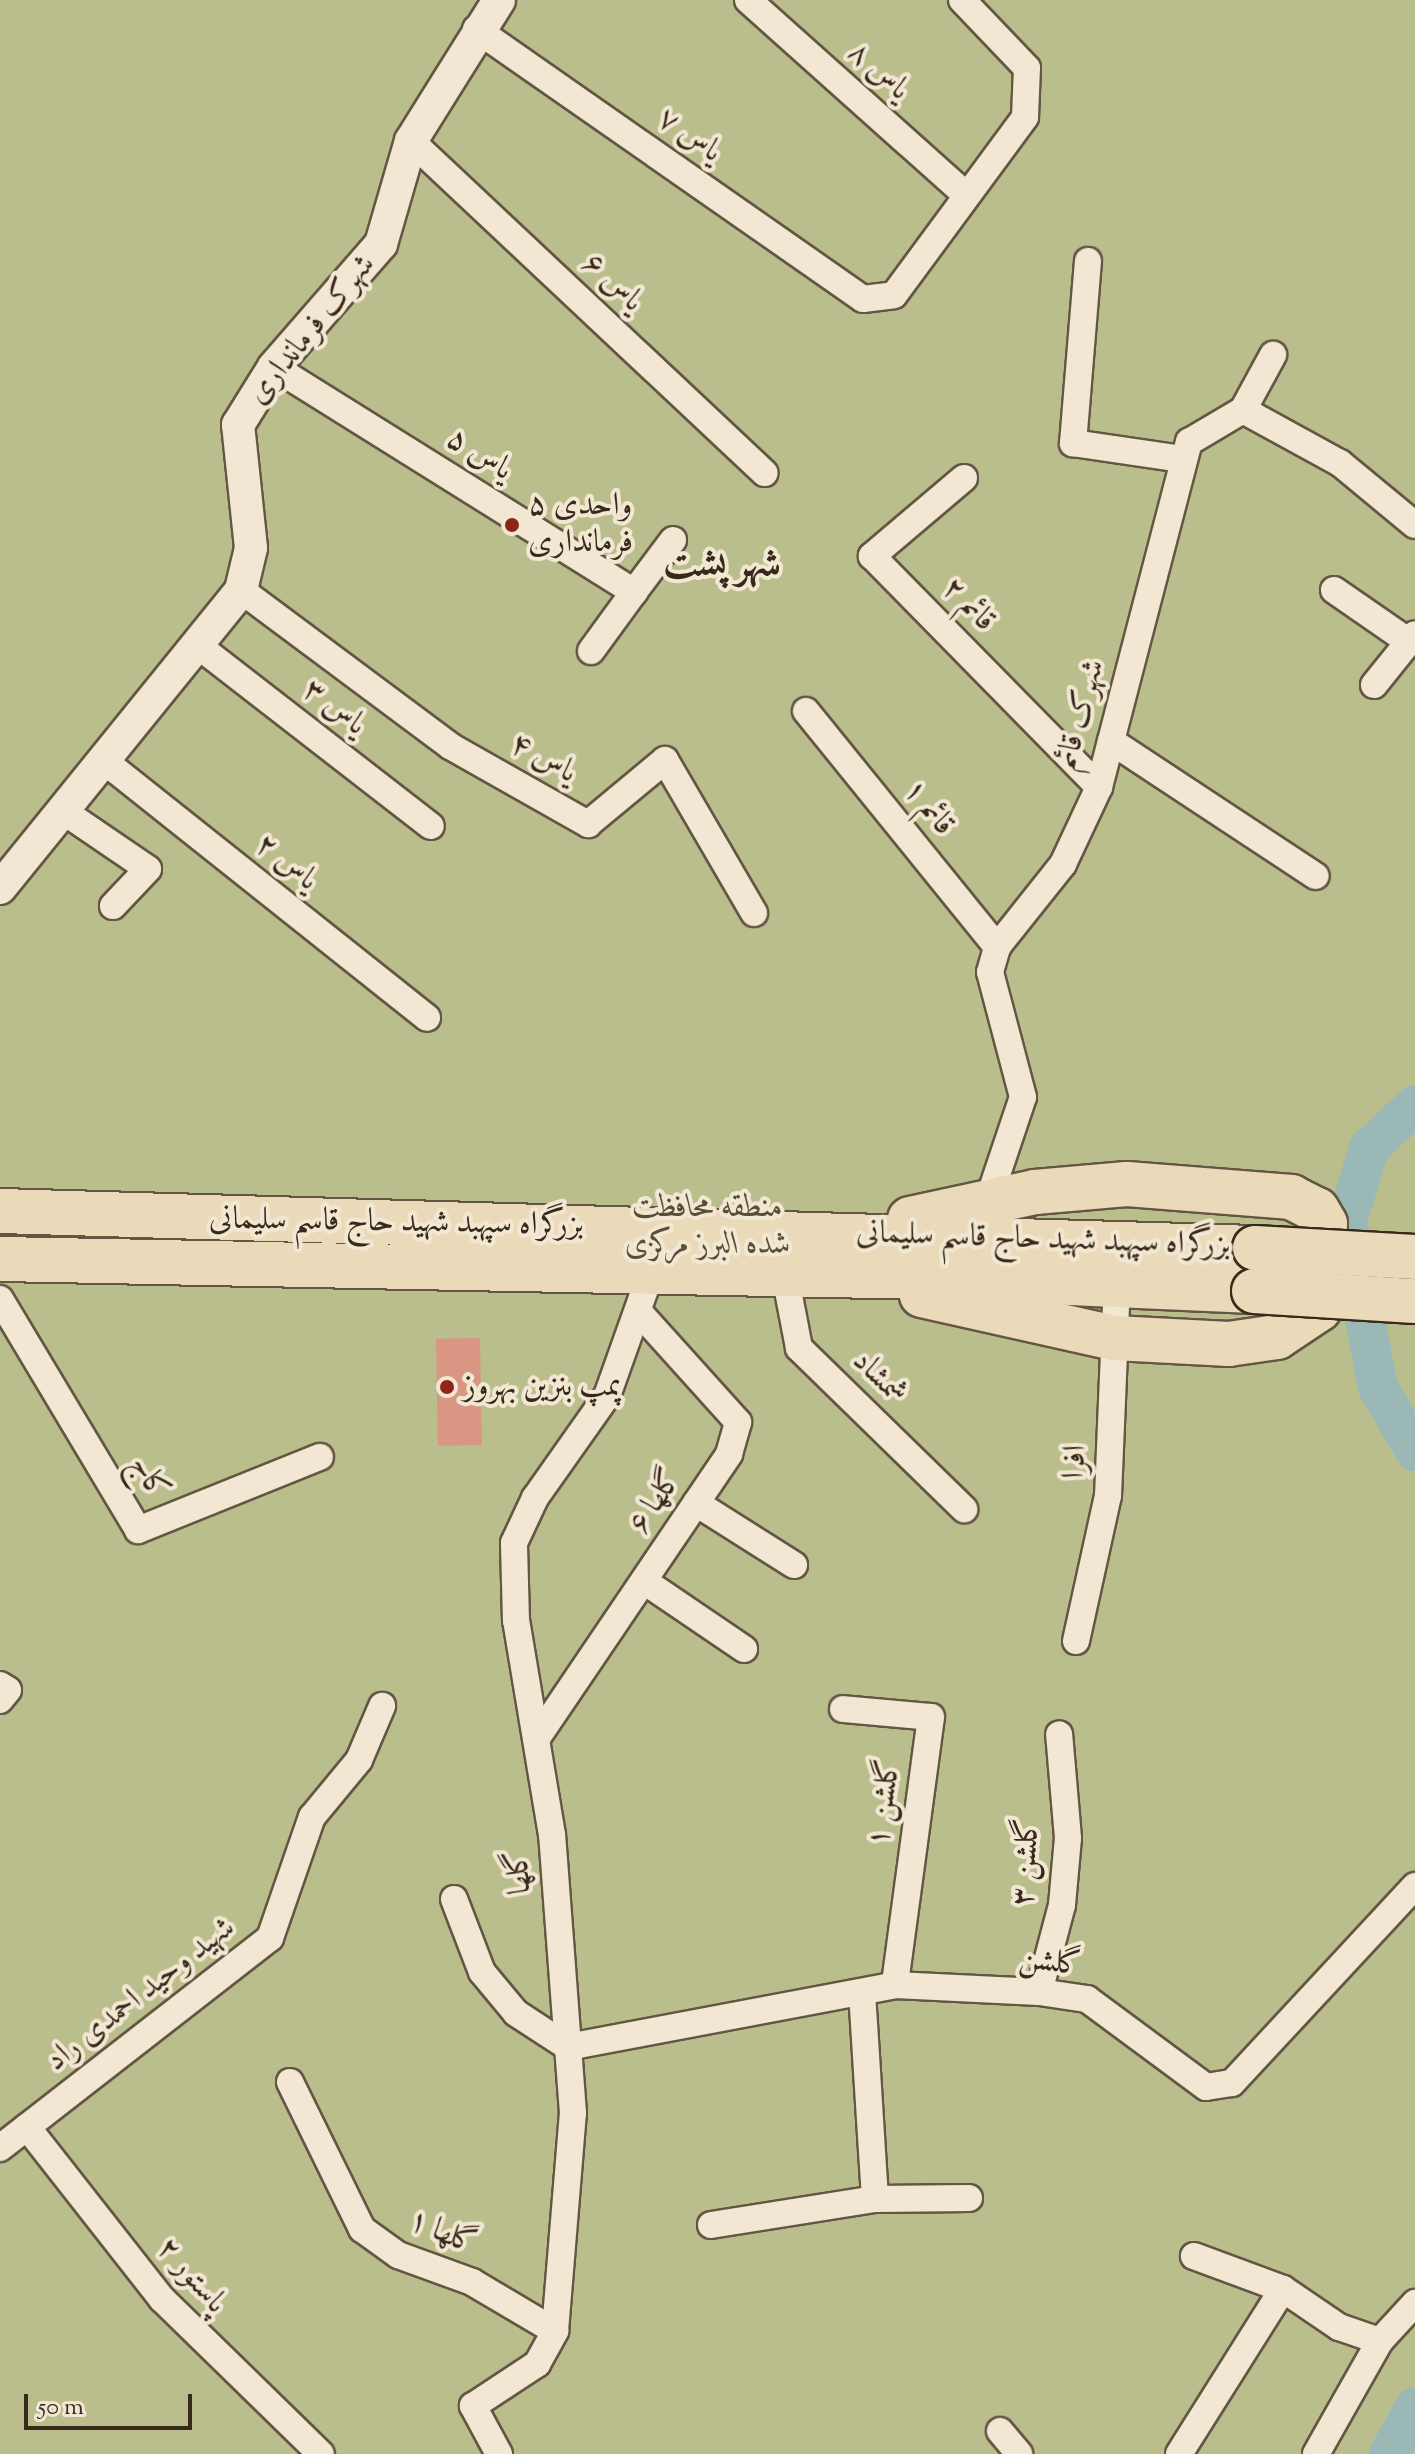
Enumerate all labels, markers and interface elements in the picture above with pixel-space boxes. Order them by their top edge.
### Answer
street label: یاس ۸ [839,34,917,110]
street label: یاس ۷ [649,100,729,172]
street label: یاس ۶ [573,245,651,321]
street label: شهرک فرمانداری [240,247,384,413]
street label: یاس ۵ [439,420,519,490]
place label: ۵ واحدی فرمانداری [528,488,633,563]
marker: ۵ واحدی فرمانداری [503,516,521,534]
district label: شهر پشت [663,542,781,590]
street label: قائم ۲ [933,570,1003,640]
street label: شهرک قائم [1048,655,1114,775]
street label: یاس ۳ [294,671,374,745]
street label: یاس ۴ [503,725,583,793]
street label: قائم ۱ [894,772,962,844]
street label: یاس ۲ [246,826,326,900]
park label: منطقه محافظت شده البرز مرکزی [625,1190,791,1265]
street label: بزرگراه سپهبد شهید حاج قاسم سلیمانی [209,1201,583,1245]
street label: بزرگراه سپهبد شهید حاج قاسم سلیمانی [855,1214,1231,1266]
street label: شمشاد [843,1343,915,1413]
place label: پمپ بنزین بهروز [463,1368,621,1406]
marker: پمپ بنزین بهروز [438,1378,456,1396]
street label: افرا [1056,1444,1096,1480]
street label: کاج [119,1448,177,1508]
street label: گلها ۶ [620,1462,692,1542]
street label: گلشن ۱ [860,1757,910,1849]
street label: گلشن ۳ [1005,1817,1049,1907]
street label: گلها [499,1848,541,1896]
street label: شهید وحید احمدی راد [39,1909,243,2081]
street label: گلشن [1017,1940,1083,1986]
street label: گلها ۱ [402,2202,482,2264]
street label: پاستور ۲ [147,2230,235,2322]
scale bar [28,2378,196,2428]
text: 50 m [38,2391,84,2425]

